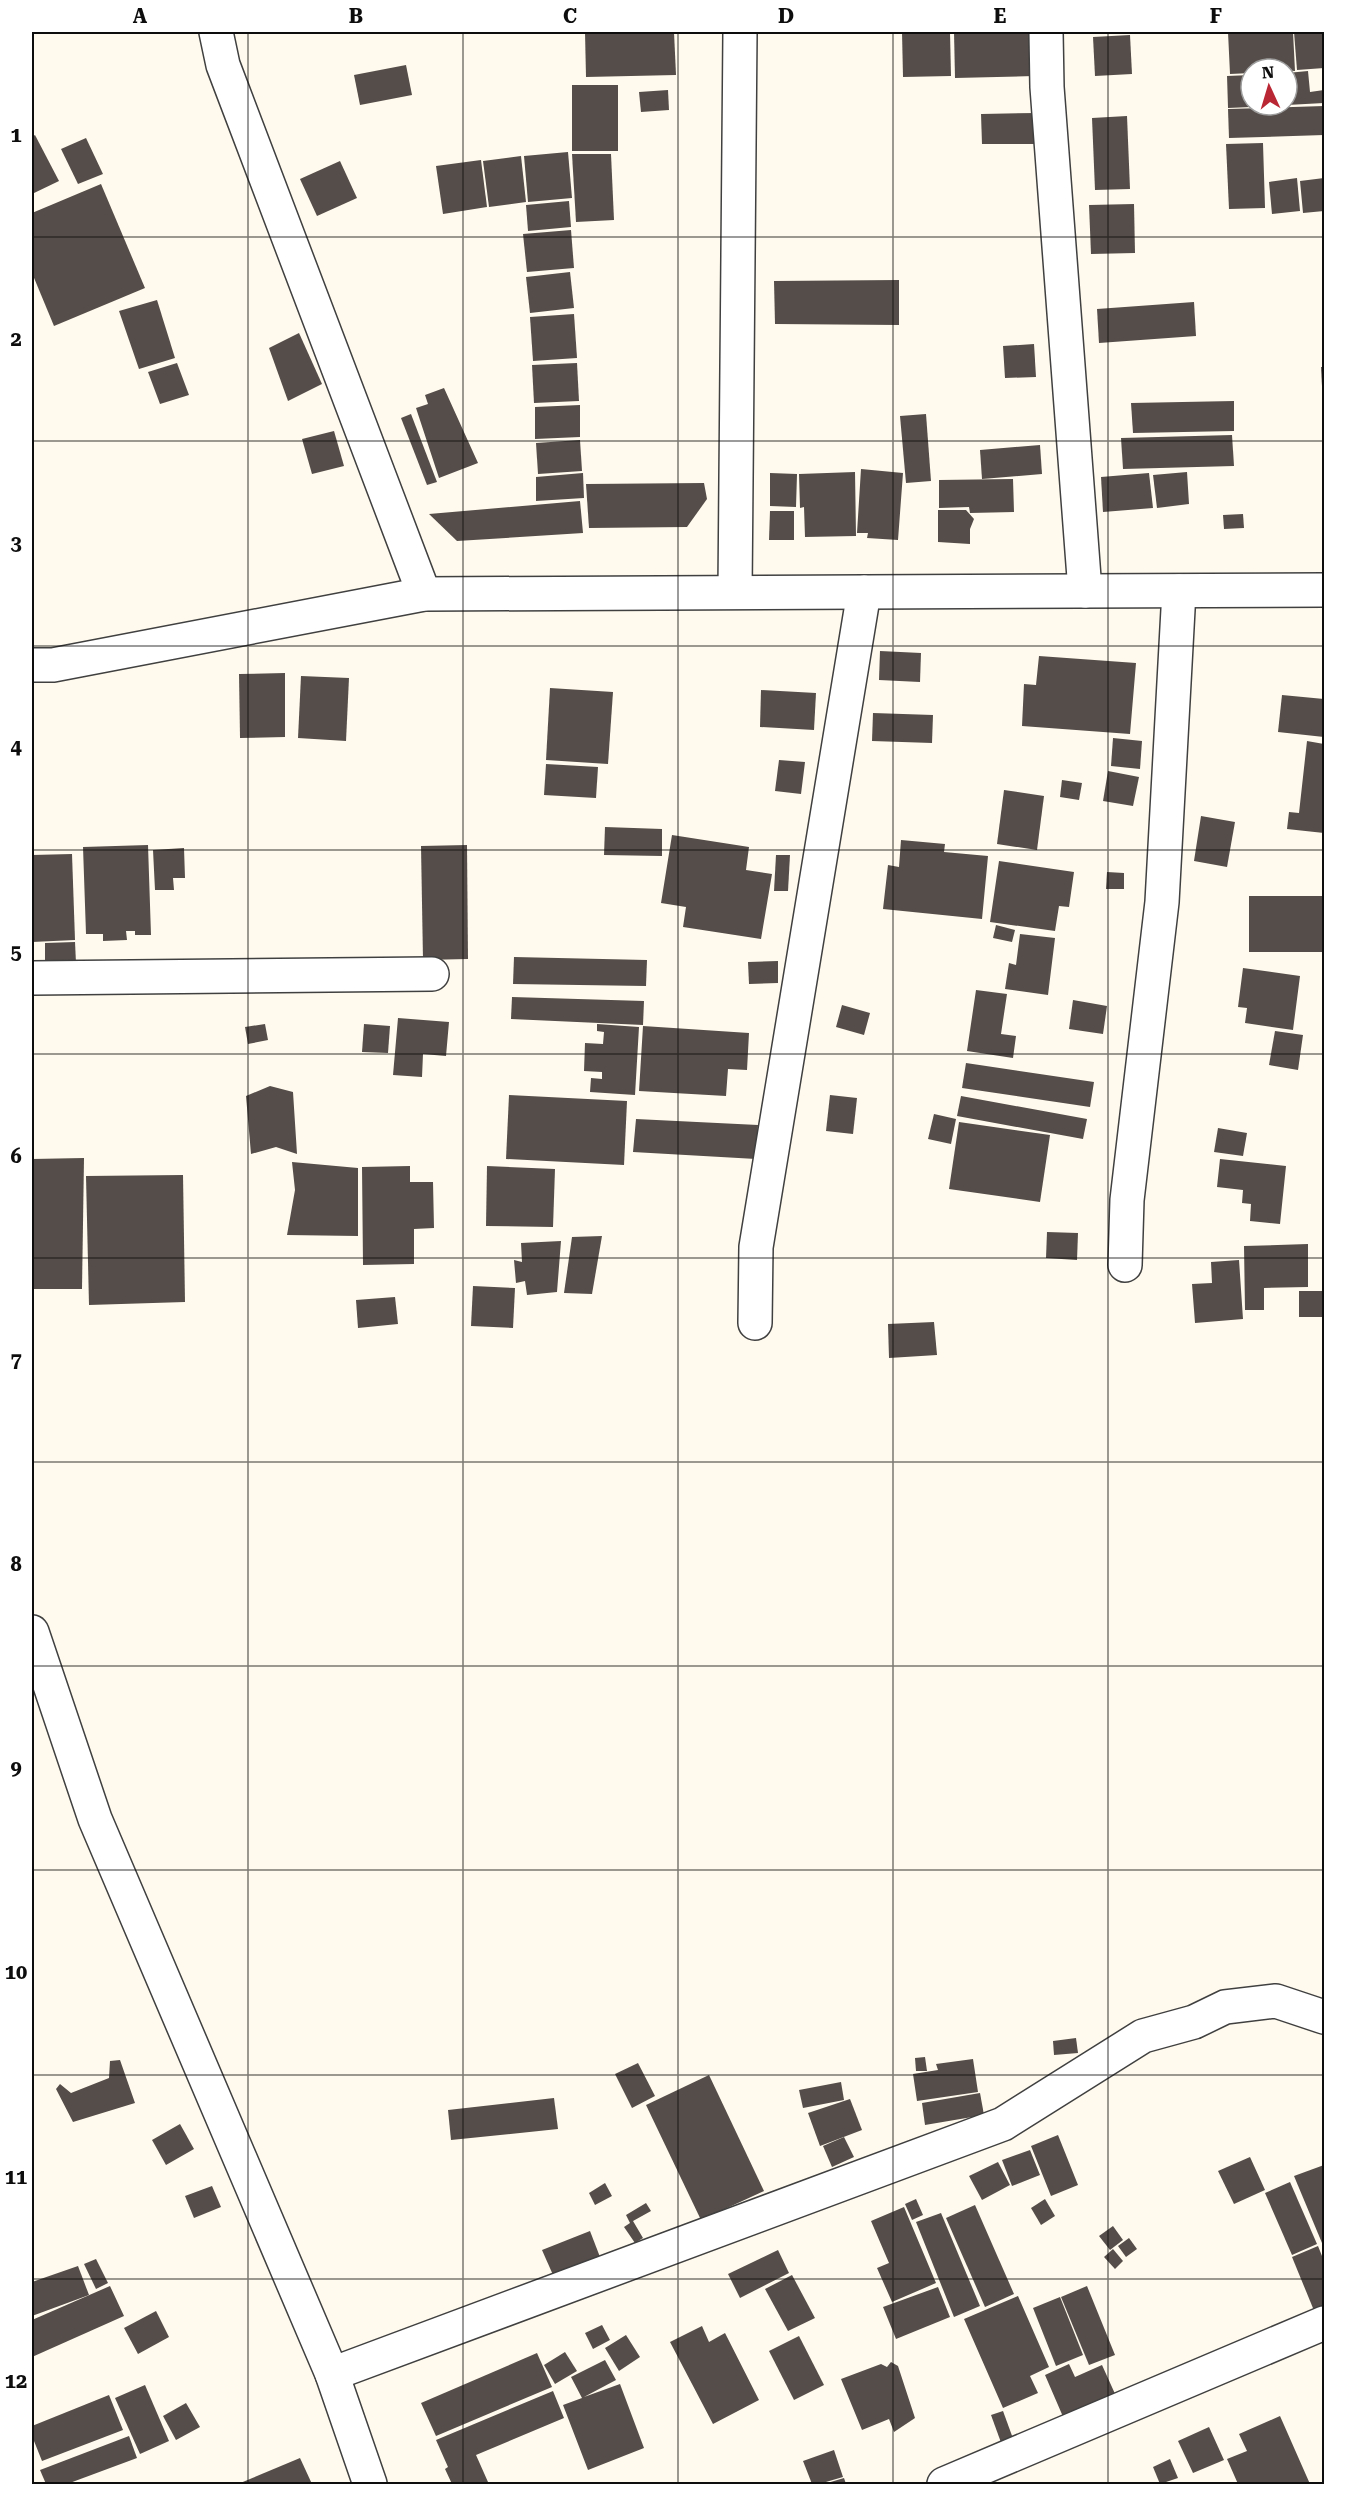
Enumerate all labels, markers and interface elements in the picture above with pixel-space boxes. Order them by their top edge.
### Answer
text: A [133,4,148,28]
text: B [349,4,363,28]
text: C [563,4,577,28]
text: D [778,4,794,28]
text: E [994,4,1007,28]
text: F [1210,4,1222,28]
north arrow [1239,57,1299,117]
text: N [1261,63,1275,82]
text: 1 [10,123,22,147]
text: 2 [10,327,22,351]
text: 3 [10,531,22,555]
text: 4 [10,735,22,759]
text: 5 [10,940,22,964]
text: 6 [10,1144,22,1168]
text: 7 [10,1348,22,1372]
text: 8 [10,1552,22,1576]
text: 9 [10,1756,22,1780]
text: 10 [5,1960,27,1984]
text: 11 [5,2165,27,2189]
text: 12 [5,2369,27,2393]

